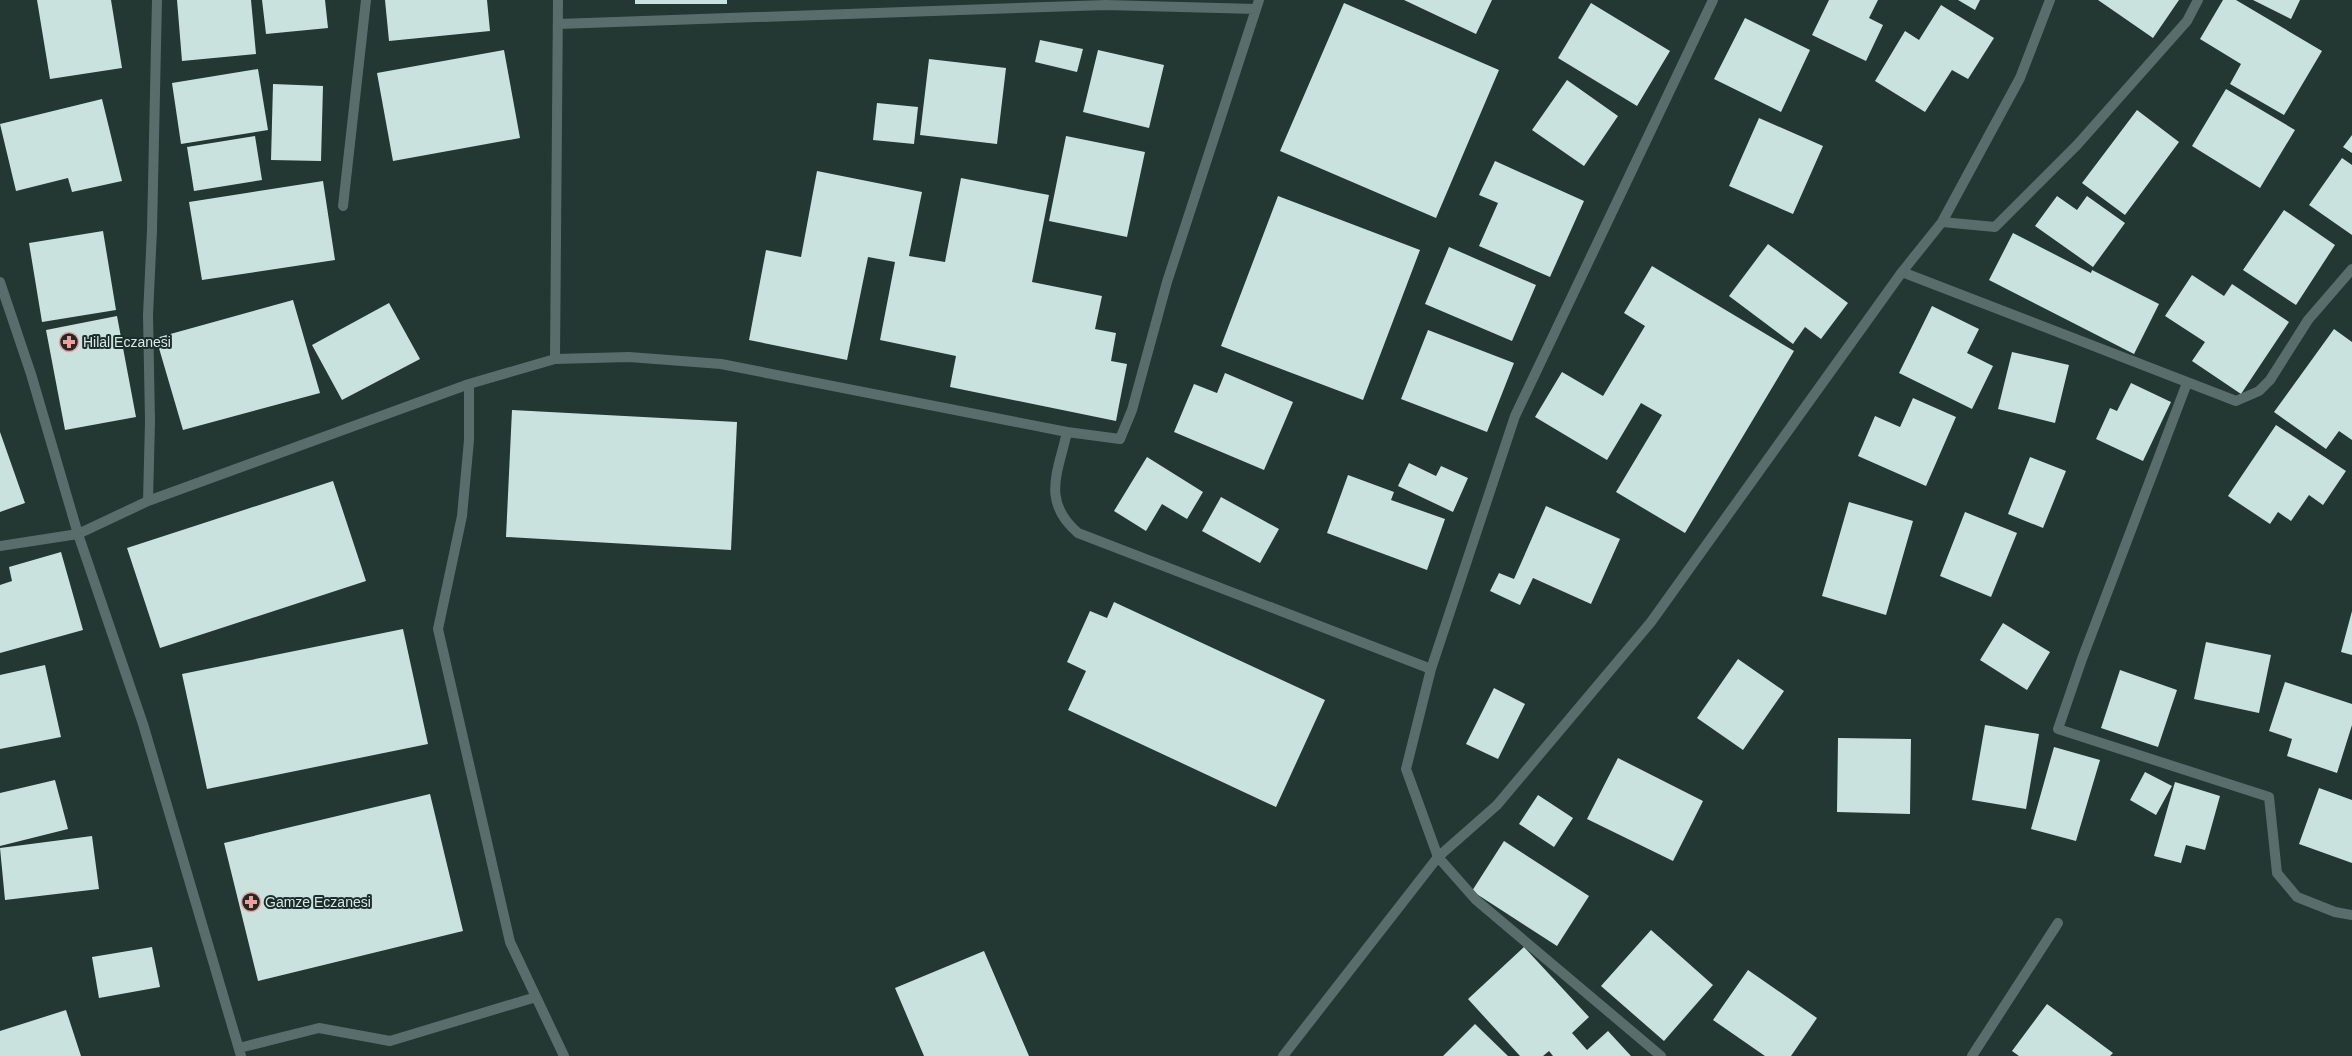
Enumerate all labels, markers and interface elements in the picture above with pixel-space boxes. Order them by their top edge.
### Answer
pharmacy icon: Hilal Eczanesi [58,331,80,353]
place label: Hilal Eczanesi [83,334,171,350]
pharmacy icon: Gamze Eczanesi [240,891,262,913]
place label: Gamze Eczanesi [265,894,371,910]

